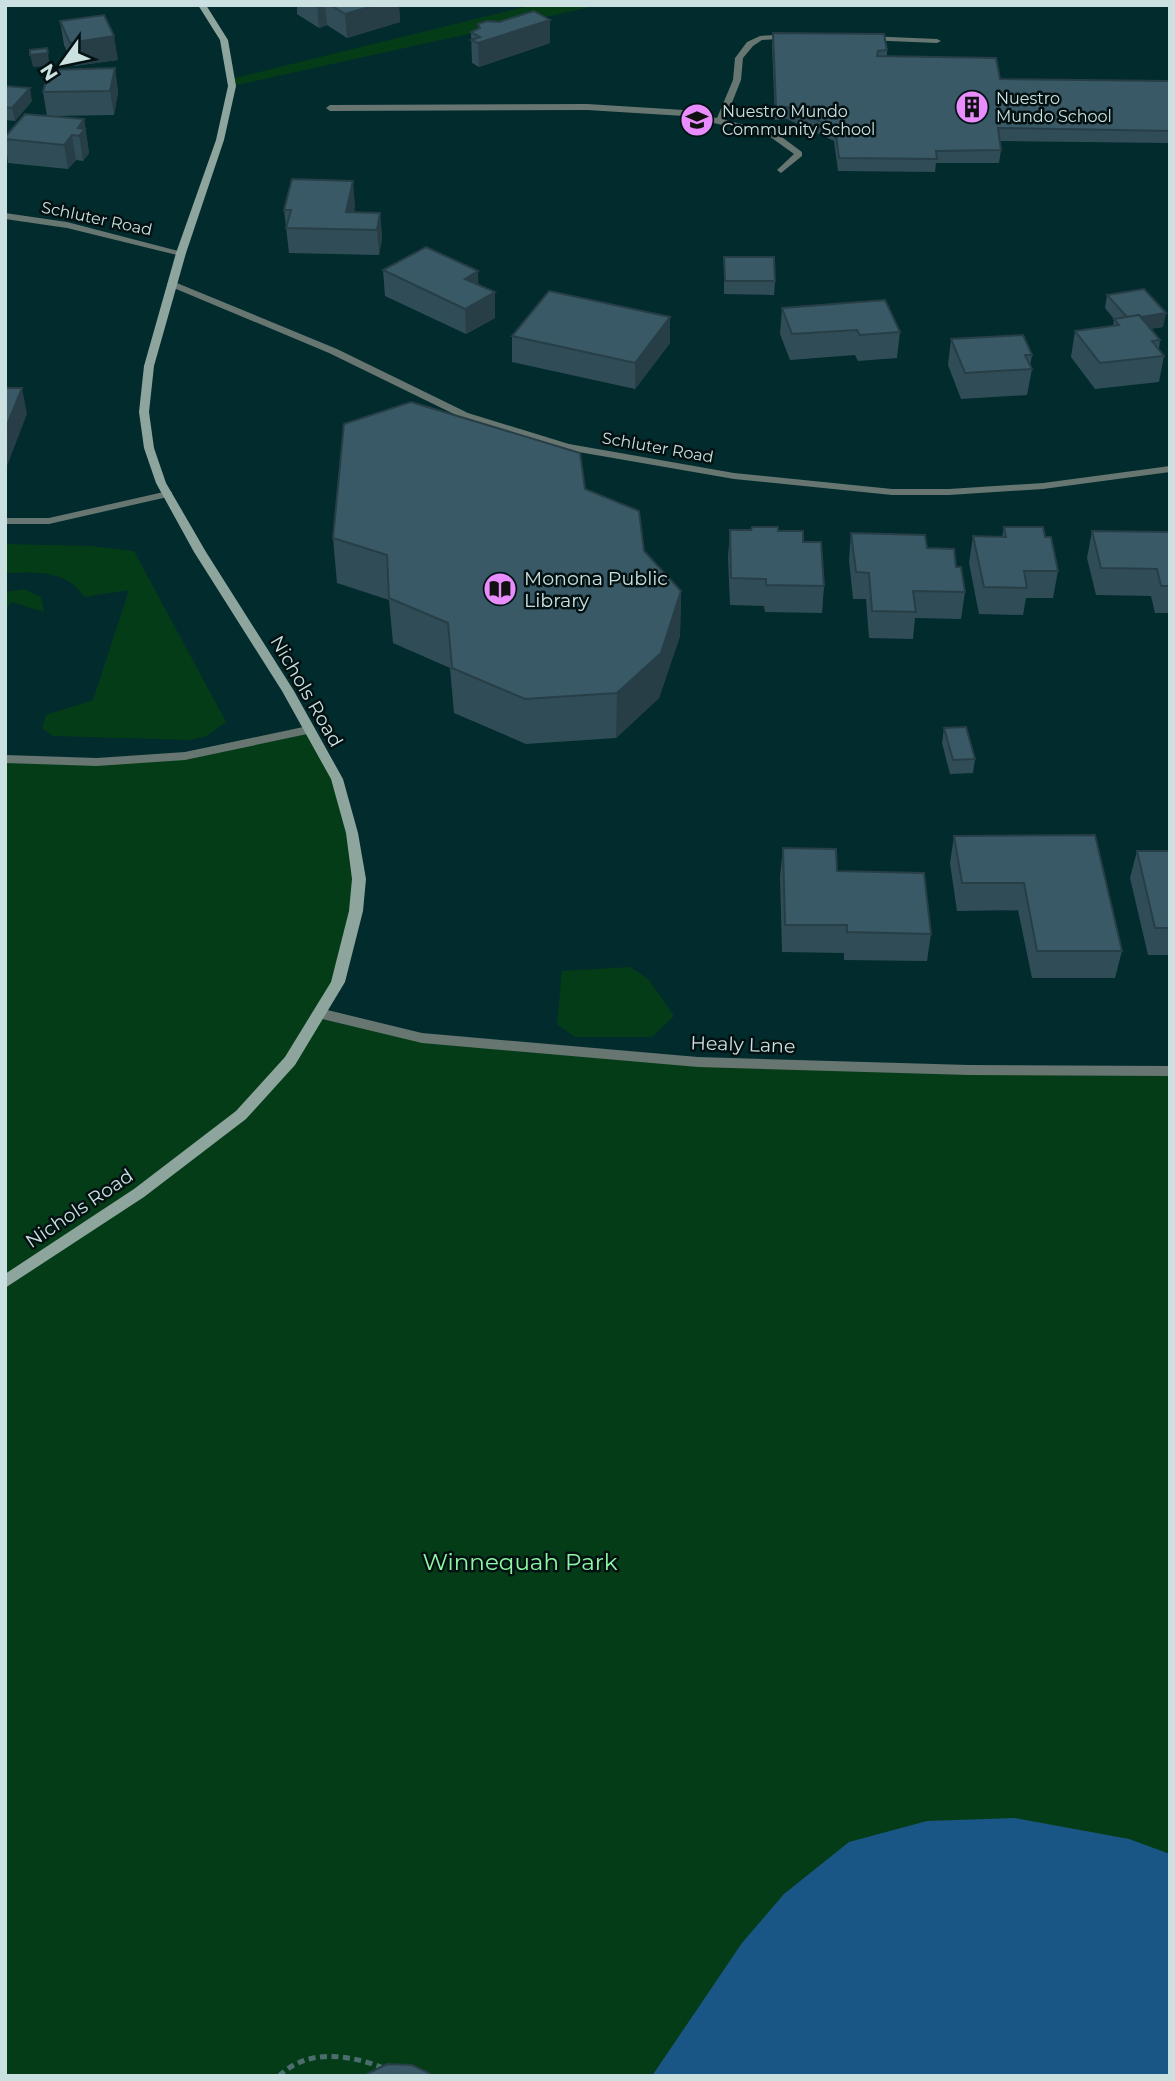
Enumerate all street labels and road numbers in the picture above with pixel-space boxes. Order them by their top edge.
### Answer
street label: Schluter Road [40,197,154,240]
street label: Schluter Road [601,428,715,467]
street label: Nichols Road [265,631,348,751]
street label: Healy Lane [690,1031,796,1058]
street label: Nichols Road [21,1164,137,1253]

